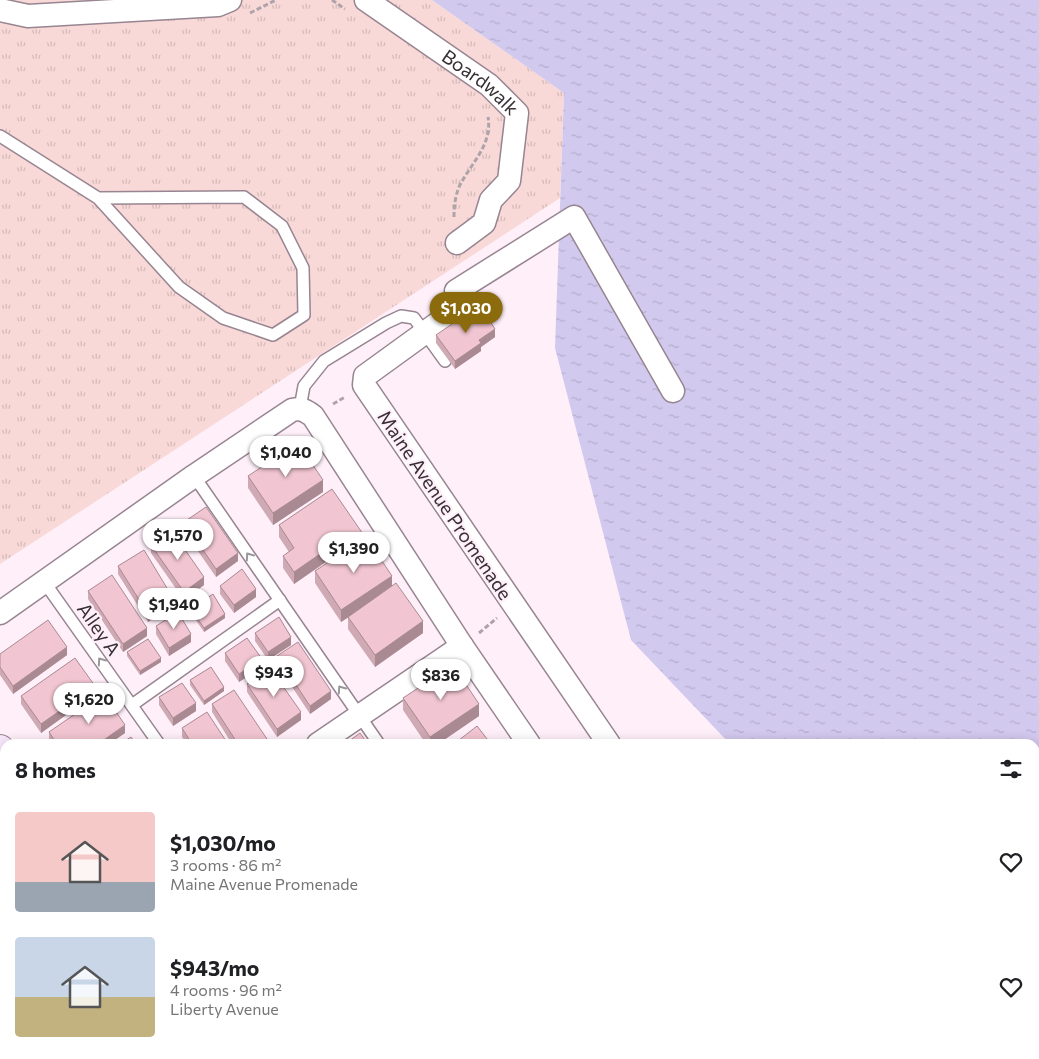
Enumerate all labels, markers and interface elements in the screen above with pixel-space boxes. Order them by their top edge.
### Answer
street label: Boardwalk [438,44,524,119]
pin: $1,030 [425,292,507,334]
text: $1,030 [441,298,491,317]
street label: Maine Avenue Promenade [373,406,517,604]
pin: $1,040 [245,436,327,478]
text: $1,040 [260,442,312,461]
pin: $1,570 [137,518,219,561]
text: $1,570 [153,525,203,544]
pin: $1,390 [313,532,395,574]
text: $1,390 [329,538,379,557]
one-way arrow [246,552,255,561]
pin: $1,940 [133,588,215,630]
text: $1,940 [149,594,199,613]
street label: Alley A [73,598,126,660]
pin: $943 [244,656,304,698]
one-way arrow [98,658,106,667]
pin: $836 [411,658,471,701]
text: $943 [255,662,293,681]
text: $836 [422,665,460,684]
pin: $1,620 [48,682,130,725]
one-way arrow [338,685,347,695]
text: $1,620 [64,689,114,708]
icon: filters [997,755,1025,783]
text: 8 homes [15,757,96,782]
text: $1,030/mo [170,830,276,855]
icon: home [55,832,115,892]
icon: heart [997,848,1025,876]
text: 3 rooms · 86 m² [170,855,281,874]
text: Maine Avenue Promenade [170,874,358,893]
text: $943/mo [170,955,259,980]
icon: home [55,957,115,1017]
icon: heart [997,973,1025,1001]
text: 4 rooms · 96 m² [170,980,282,999]
text: Liberty Avenue [170,999,279,1018]

